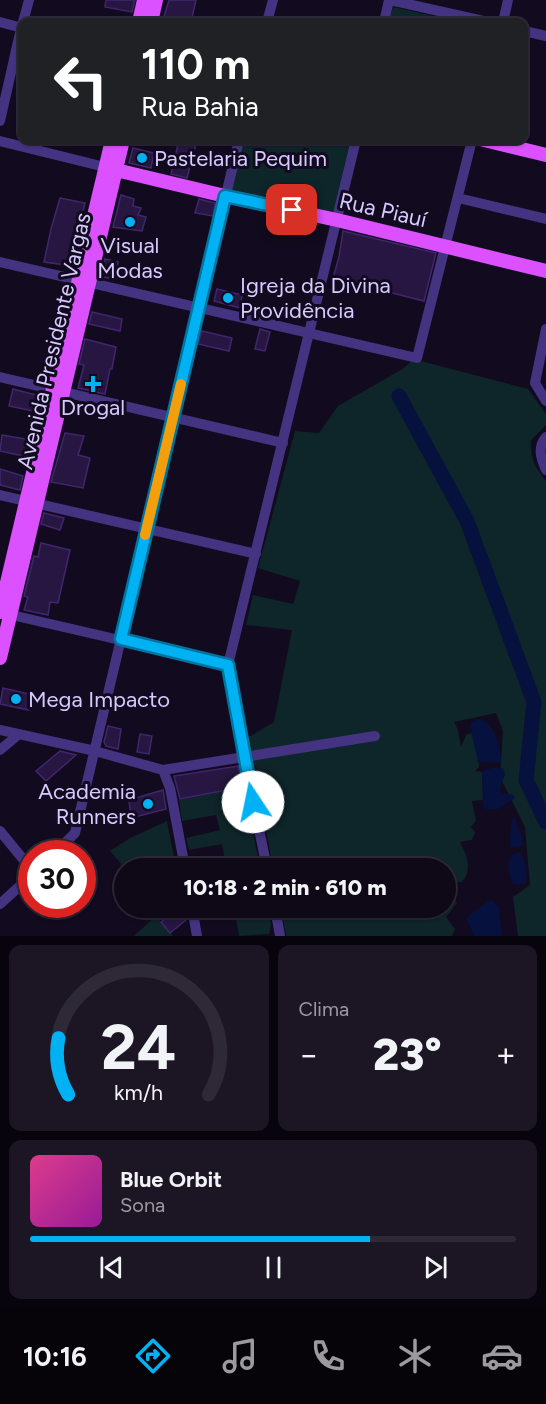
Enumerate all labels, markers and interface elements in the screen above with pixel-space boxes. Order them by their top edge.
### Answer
text: 110 m [141,39,250,90]
icon: left [42,42,120,120]
text: Rua Bahia [141,90,259,123]
place label: Pastelaria Pequim [154,145,327,172]
marker: Pastelaria Pequim [135,151,149,165]
pin [266,184,317,235]
street label: Rua Piauí [337,187,430,233]
icon: arrive [275,193,308,226]
street label: Avenida Presidente Vargas [11,210,97,472]
marker: Visual Modas [123,215,137,229]
place label: Visual Modas [97,232,163,284]
place label: Igreja da Divina Providência [240,272,391,324]
marker: Igreja da Divina Providência [221,291,235,305]
marker: Drogal [86,377,100,391]
place label: Drogal [61,394,125,421]
place label: Mega Impacto [28,686,170,713]
marker: Mega Impacto [9,692,23,706]
position arrow [221,770,285,834]
place label: Academia Runners [38,778,136,830]
marker: Academia Runners [141,797,155,811]
speed limit sign: 30 [18,840,96,918]
text: 10:18 · 2 min · 610 m [183,874,387,901]
text: Clima [299,997,349,1021]
text: 24 [101,1010,177,1085]
text: 23° [373,1027,442,1081]
text: − [299,1035,319,1074]
text: + [495,1035,516,1074]
text: km/h [114,1080,163,1105]
text: Blue Orbit [120,1166,222,1193]
text: Sona [120,1193,165,1217]
icon: previous [95,1251,128,1284]
icon: pause [257,1251,290,1284]
icon: next [419,1251,452,1284]
icon: directions [132,1335,174,1377]
icon: music [219,1335,261,1377]
icon: phone [307,1335,349,1377]
icon: climate [394,1335,436,1377]
icon: car [481,1335,523,1377]
text: 10:16 [23,1340,87,1373]

